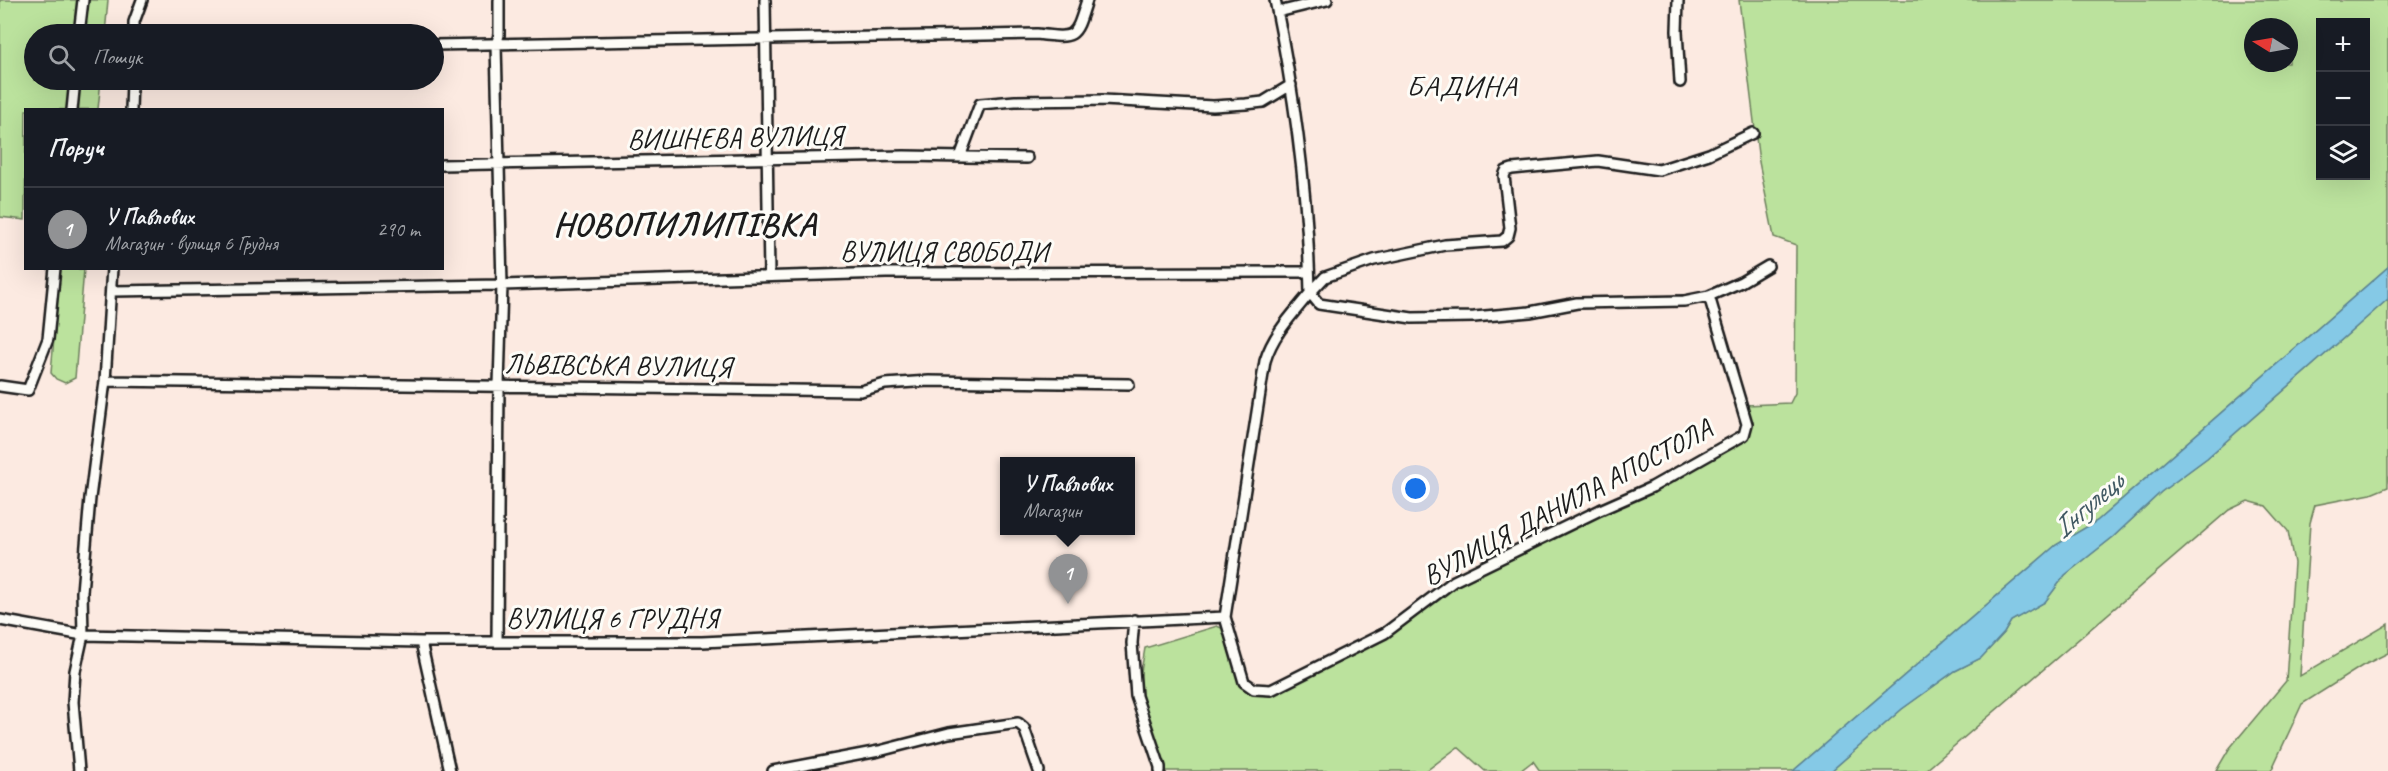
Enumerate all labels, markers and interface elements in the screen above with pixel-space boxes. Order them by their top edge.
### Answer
north arrow [2244,18,2298,72]
map controls [2316,18,2370,180]
button: + [2316,18,2370,72]
search box [24,24,444,90]
icon: search [45,41,78,74]
text: Пошук [93,43,142,71]
district label: БАДИНА [1406,67,1518,105]
button: − [2316,72,2370,126]
street label: ВИШНЕВА ВУЛИЦЯ [627,118,847,156]
button: layers [2316,126,2370,180]
text: Поруч [48,131,104,164]
district label: НОВОПИЛИПІВКА [553,202,818,245]
text: У Павлових [105,203,194,231]
text: 1 [63,217,72,242]
text: 290 m [377,217,420,242]
text: Магазин · вулиця 6 Грудня [105,231,278,256]
street label: ВУЛИЦЯ СВОБОДИ [840,234,1052,269]
street label: ЛЬВІВСЬКА ВУЛИЦЯ [504,346,736,385]
street label: ВУЛИЦЯ ДАНИЛА АПОСТОЛА [1416,410,1719,593]
popup [1000,457,1135,535]
water label: Інгулець [2043,461,2134,546]
text: У Павлових [1023,470,1112,498]
your location [1401,474,1430,503]
text: Магазин [1023,498,1082,523]
pin: 1 [1048,554,1088,604]
street label: ВУЛИЦЯ 6 ГРУДНЯ [506,601,722,636]

